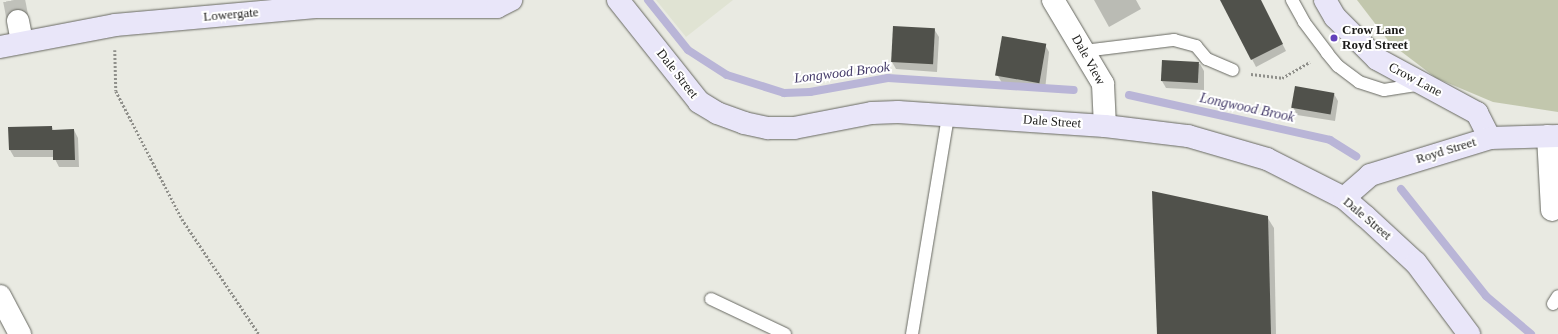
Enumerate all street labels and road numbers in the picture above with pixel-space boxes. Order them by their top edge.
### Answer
street label: Lowergate [203,5,259,25]
street label: Dale View [1068,32,1108,88]
street label: Dale Street [653,46,701,102]
street label: Crow Lane [1386,59,1444,101]
street label: Dale Street [1022,112,1082,132]
street label: Royd Street [1414,135,1478,167]
street label: Dale Street [1340,194,1394,244]

